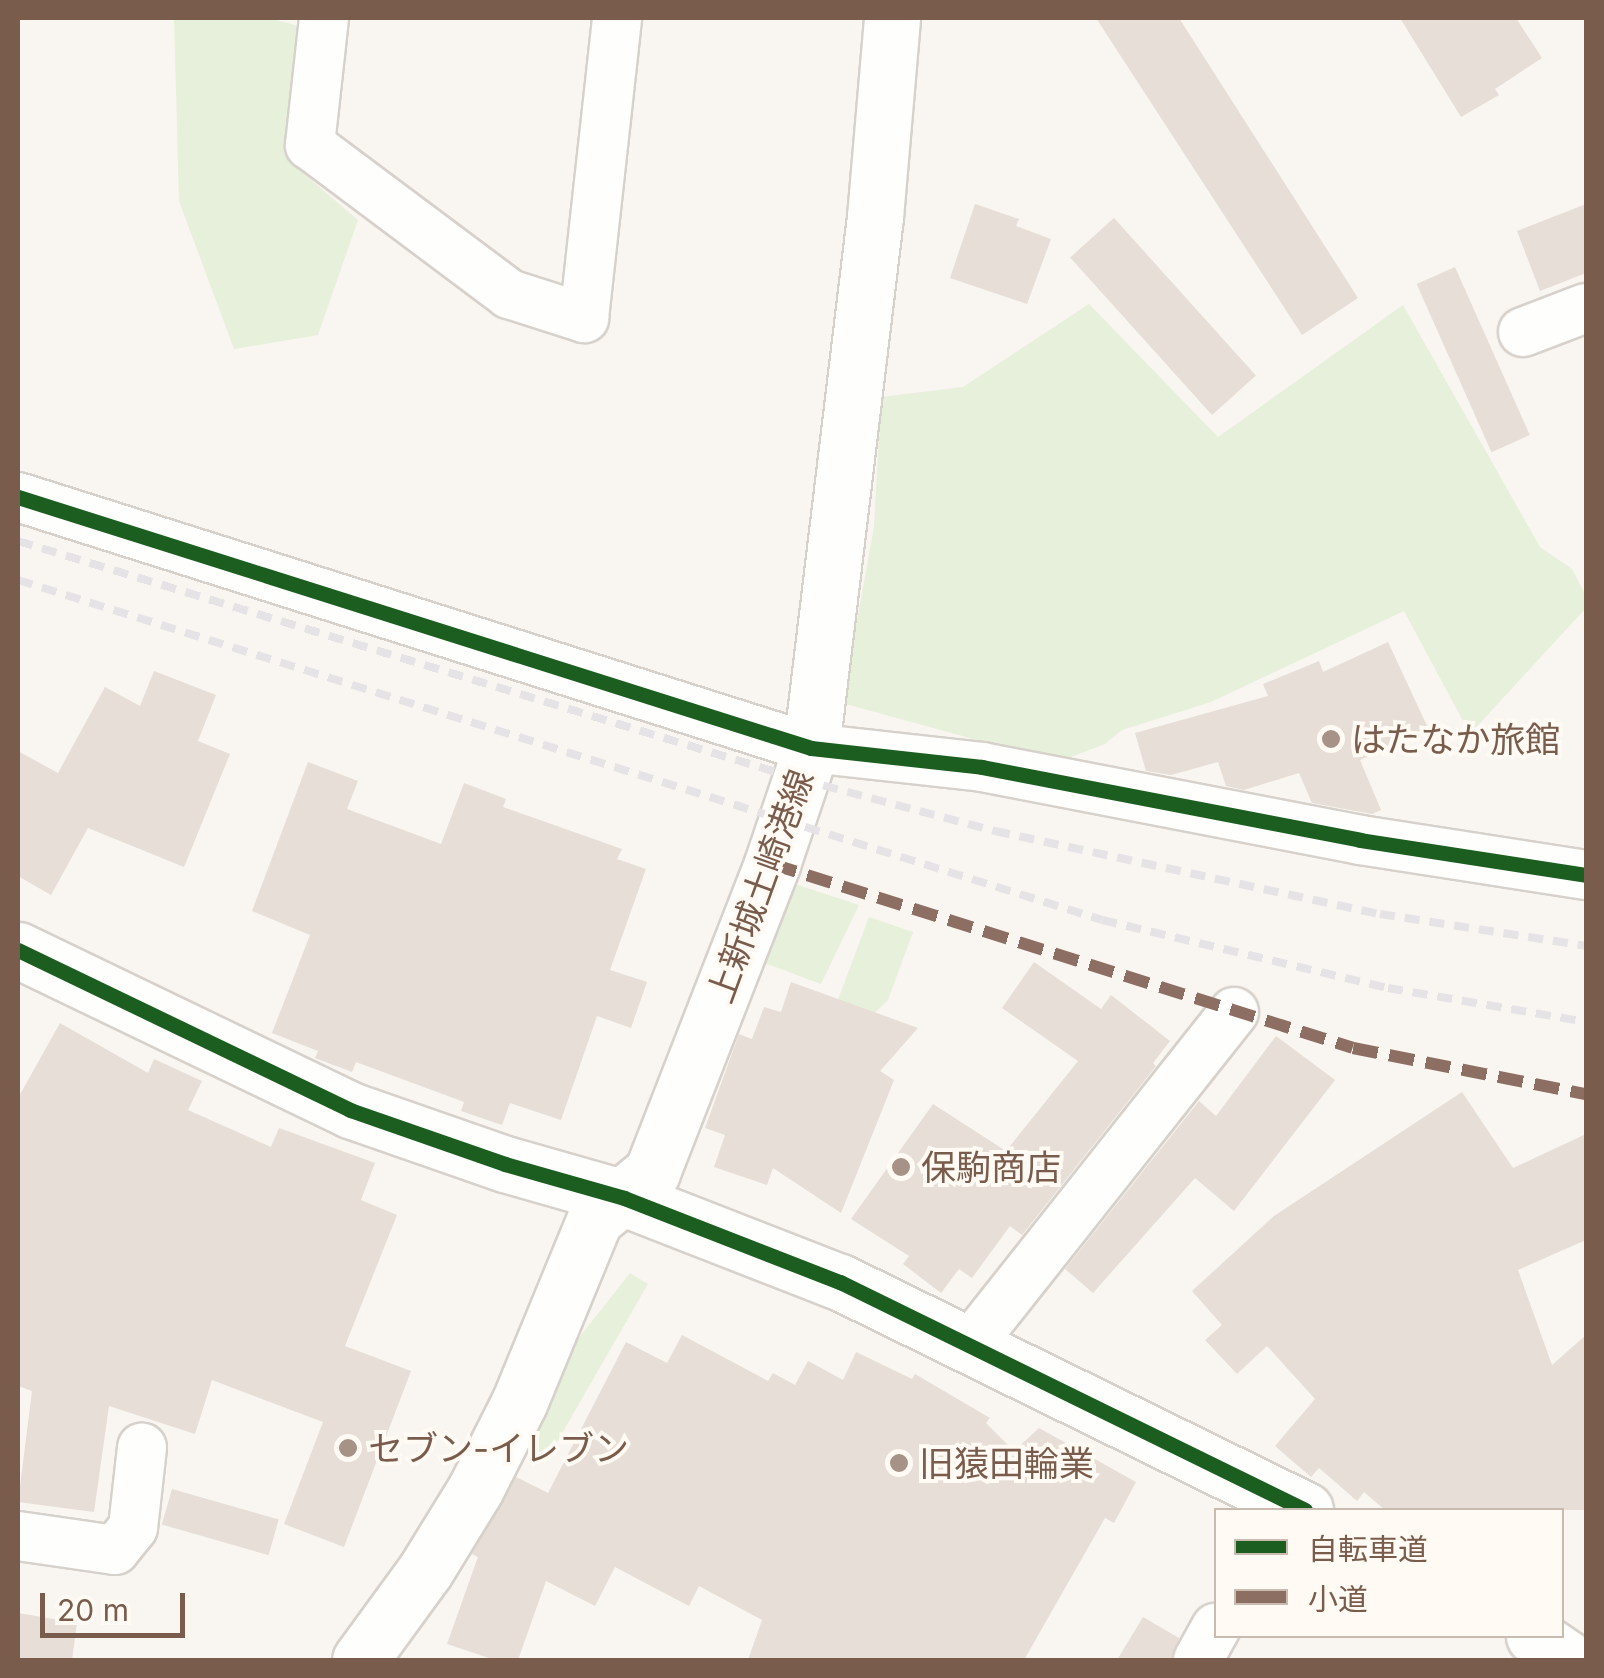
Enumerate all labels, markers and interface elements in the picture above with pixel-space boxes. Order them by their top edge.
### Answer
place label: はたなか旅館 [1351,718,1561,760]
marker: はたなか旅館 [1320,728,1342,750]
street label: 上新城土崎港線 [698,764,822,1008]
place label: 保駒商店 [921,1146,1061,1188]
marker: 保駒商店 [890,1156,912,1178]
place label: セブン-イレブン [368,1427,629,1469]
marker: セブン-イレブン [337,1437,359,1459]
place label: 旧猿田輪業 [919,1442,1094,1484]
marker: 旧猿田輪業 [888,1452,910,1474]
legend [1214,1508,1564,1638]
text: 自転車道 [1308,1531,1428,1567]
scale bar [45,1573,190,1635]
text: 小道 [1308,1581,1368,1617]
text: 20 m [57,1592,129,1628]

